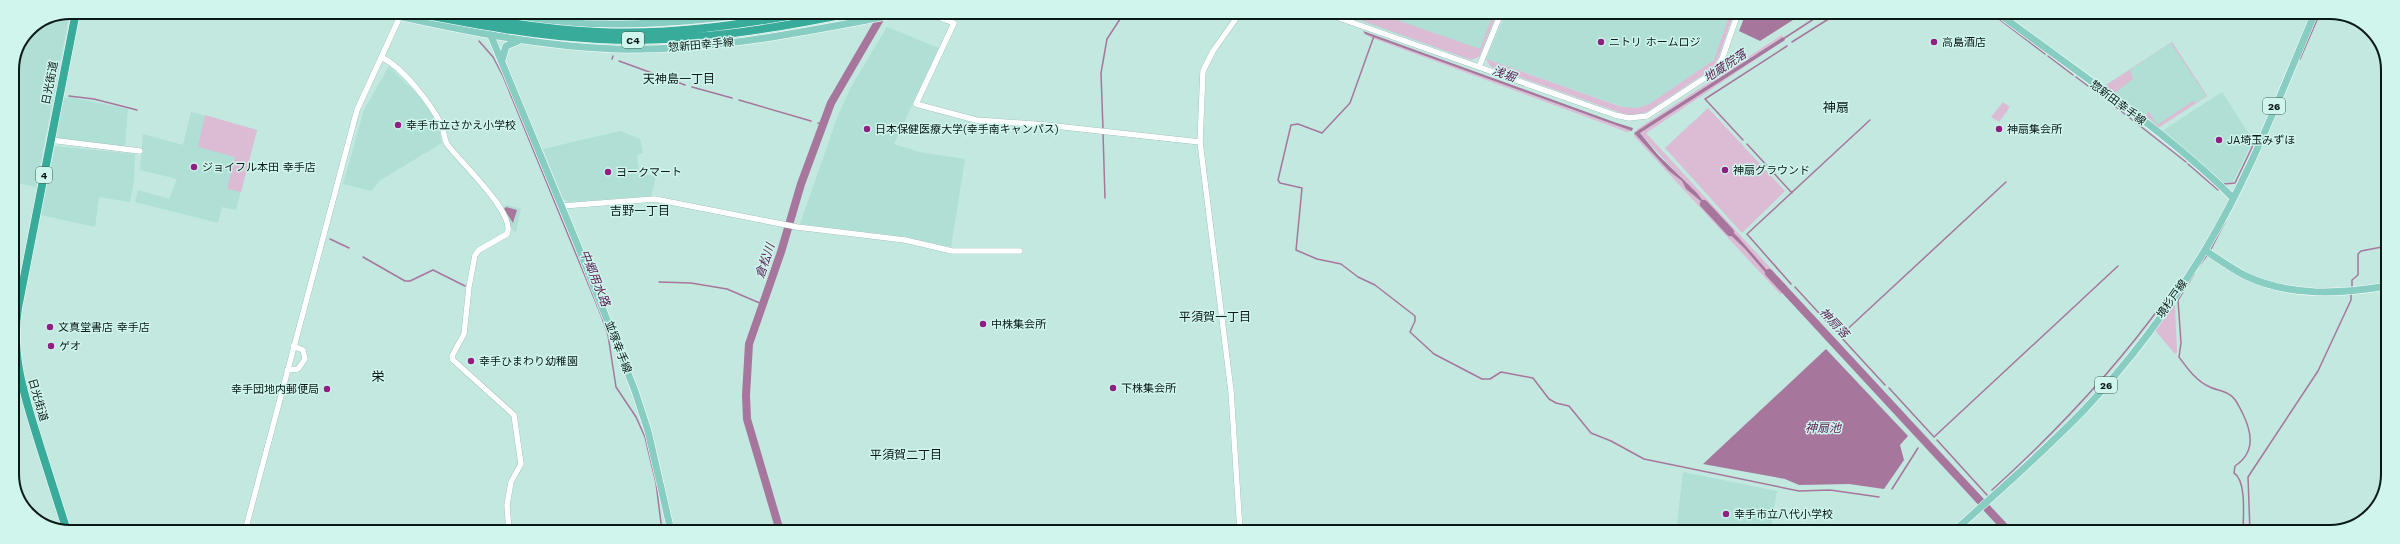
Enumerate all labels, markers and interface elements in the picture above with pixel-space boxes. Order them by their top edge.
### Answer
road number: C4 [622,32,644,48]
street label: 惣新田幸手線 [668,36,734,54]
place label: ニトリ ホームロジ [1609,36,1700,49]
place label: 高島酒店 [1942,36,1986,49]
marker: ニトリ ホームロジ [1596,37,1606,47]
marker: 高島酒店 [1929,37,1939,47]
water label: 地蔵院落 [1701,46,1751,85]
street label: 日光街道 [39,60,61,106]
water label: 浅堀 [1490,63,1520,85]
district label: 天神島一丁目 [643,72,715,86]
street label: 惣新田幸手線 [2088,78,2148,128]
road number: 26 [2263,98,2285,114]
district label: 神扇 [1823,100,1849,115]
place label: 幸手市立さかえ小学校 [406,119,516,132]
marker: 幸手市立さかえ小学校 [393,120,403,130]
place label: 日本保健医療大学(幸手南キャンパス) [875,123,1059,136]
place label: 神扇集会所 [2007,123,2063,136]
marker: 日本保健医療大学(幸手南キャンパス) [862,124,872,134]
marker: 神扇集会所 [1994,124,2004,134]
place label: JA埼玉みずほ [2227,134,2295,147]
marker: JA埼玉みずほ [2214,135,2224,145]
place label: ジョイフル本田 幸手店 [202,161,316,174]
marker: ジョイフル本田 幸手店 [189,162,199,172]
place label: 神扇グラウンド [1733,164,1810,177]
marker: 神扇グラウンド [1720,165,1730,175]
place label: ヨークマート [616,166,682,179]
road number: 4 [36,167,52,183]
marker: ヨークマート [603,167,613,177]
district label: 吉野一丁目 [610,204,670,218]
water label: 倉松川 [753,240,778,280]
water label: 中郷用水路 [577,248,613,309]
street label: 境杉戸線 [2154,277,2190,321]
water label: 神扇落 [1817,305,1853,342]
district label: 平須賀一丁目 [1179,310,1251,324]
place label: 中株集会所 [991,318,1047,331]
street label: 並塚幸手線 [602,319,634,375]
marker: 中株集会所 [978,319,988,329]
place label: 文真堂書店 幸手店 [58,321,150,334]
marker: 文真堂書店 幸手店 [45,322,55,332]
place label: ゲオ [59,340,81,353]
marker: ゲオ [46,341,56,351]
place label: 幸手ひまわり幼稚園 [479,355,578,368]
marker: 幸手ひまわり幼稚園 [466,356,476,366]
district label: 栄 [371,369,385,384]
street label: 日光街道 [26,377,50,423]
road number: 26 [2095,377,2117,393]
place label: 下株集会所 [1121,382,1177,395]
place label: 幸手団地内郵便局 [231,383,319,396]
marker: 下株集会所 [1108,383,1118,393]
marker: 幸手団地内郵便局 [322,384,332,394]
water label: 神扇池 [1805,421,1842,435]
district label: 平須賀二丁目 [870,448,942,462]
place label: 幸手市立八代小学校 [1734,508,1833,521]
marker: 幸手市立八代小学校 [1721,509,1731,519]

